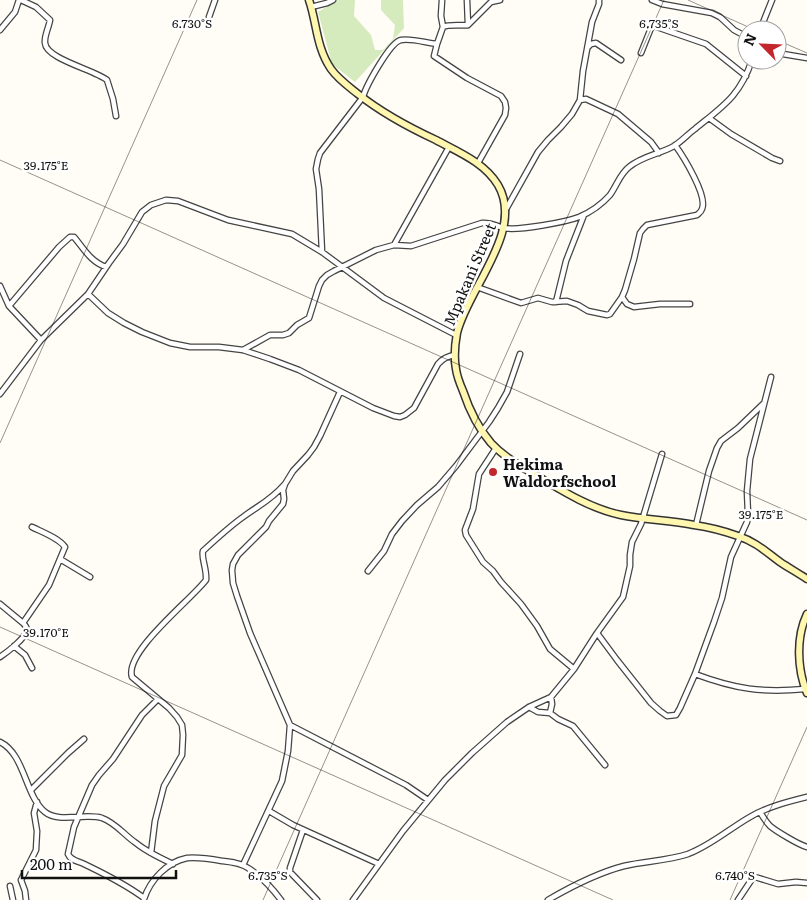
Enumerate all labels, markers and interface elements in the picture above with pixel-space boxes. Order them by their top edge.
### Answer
text: 6.730°S [172,14,212,32]
text: 6.735°S [639,14,679,32]
north arrow [737,20,787,70]
text: N [738,30,761,49]
text: 39.175°E [24,156,69,174]
street label: Mpakani Street [437,219,501,329]
place label: Hekima Waldorfschool [503,452,617,492]
marker: Hekima Waldorfschool [487,466,499,478]
text: 39.175°E [739,505,784,523]
text: 39.170°E [23,623,69,641]
scale bar [22,848,176,880]
text: 200 m [30,852,73,875]
text: 6.735°S [248,866,288,884]
text: 6.740°S [715,866,755,884]

